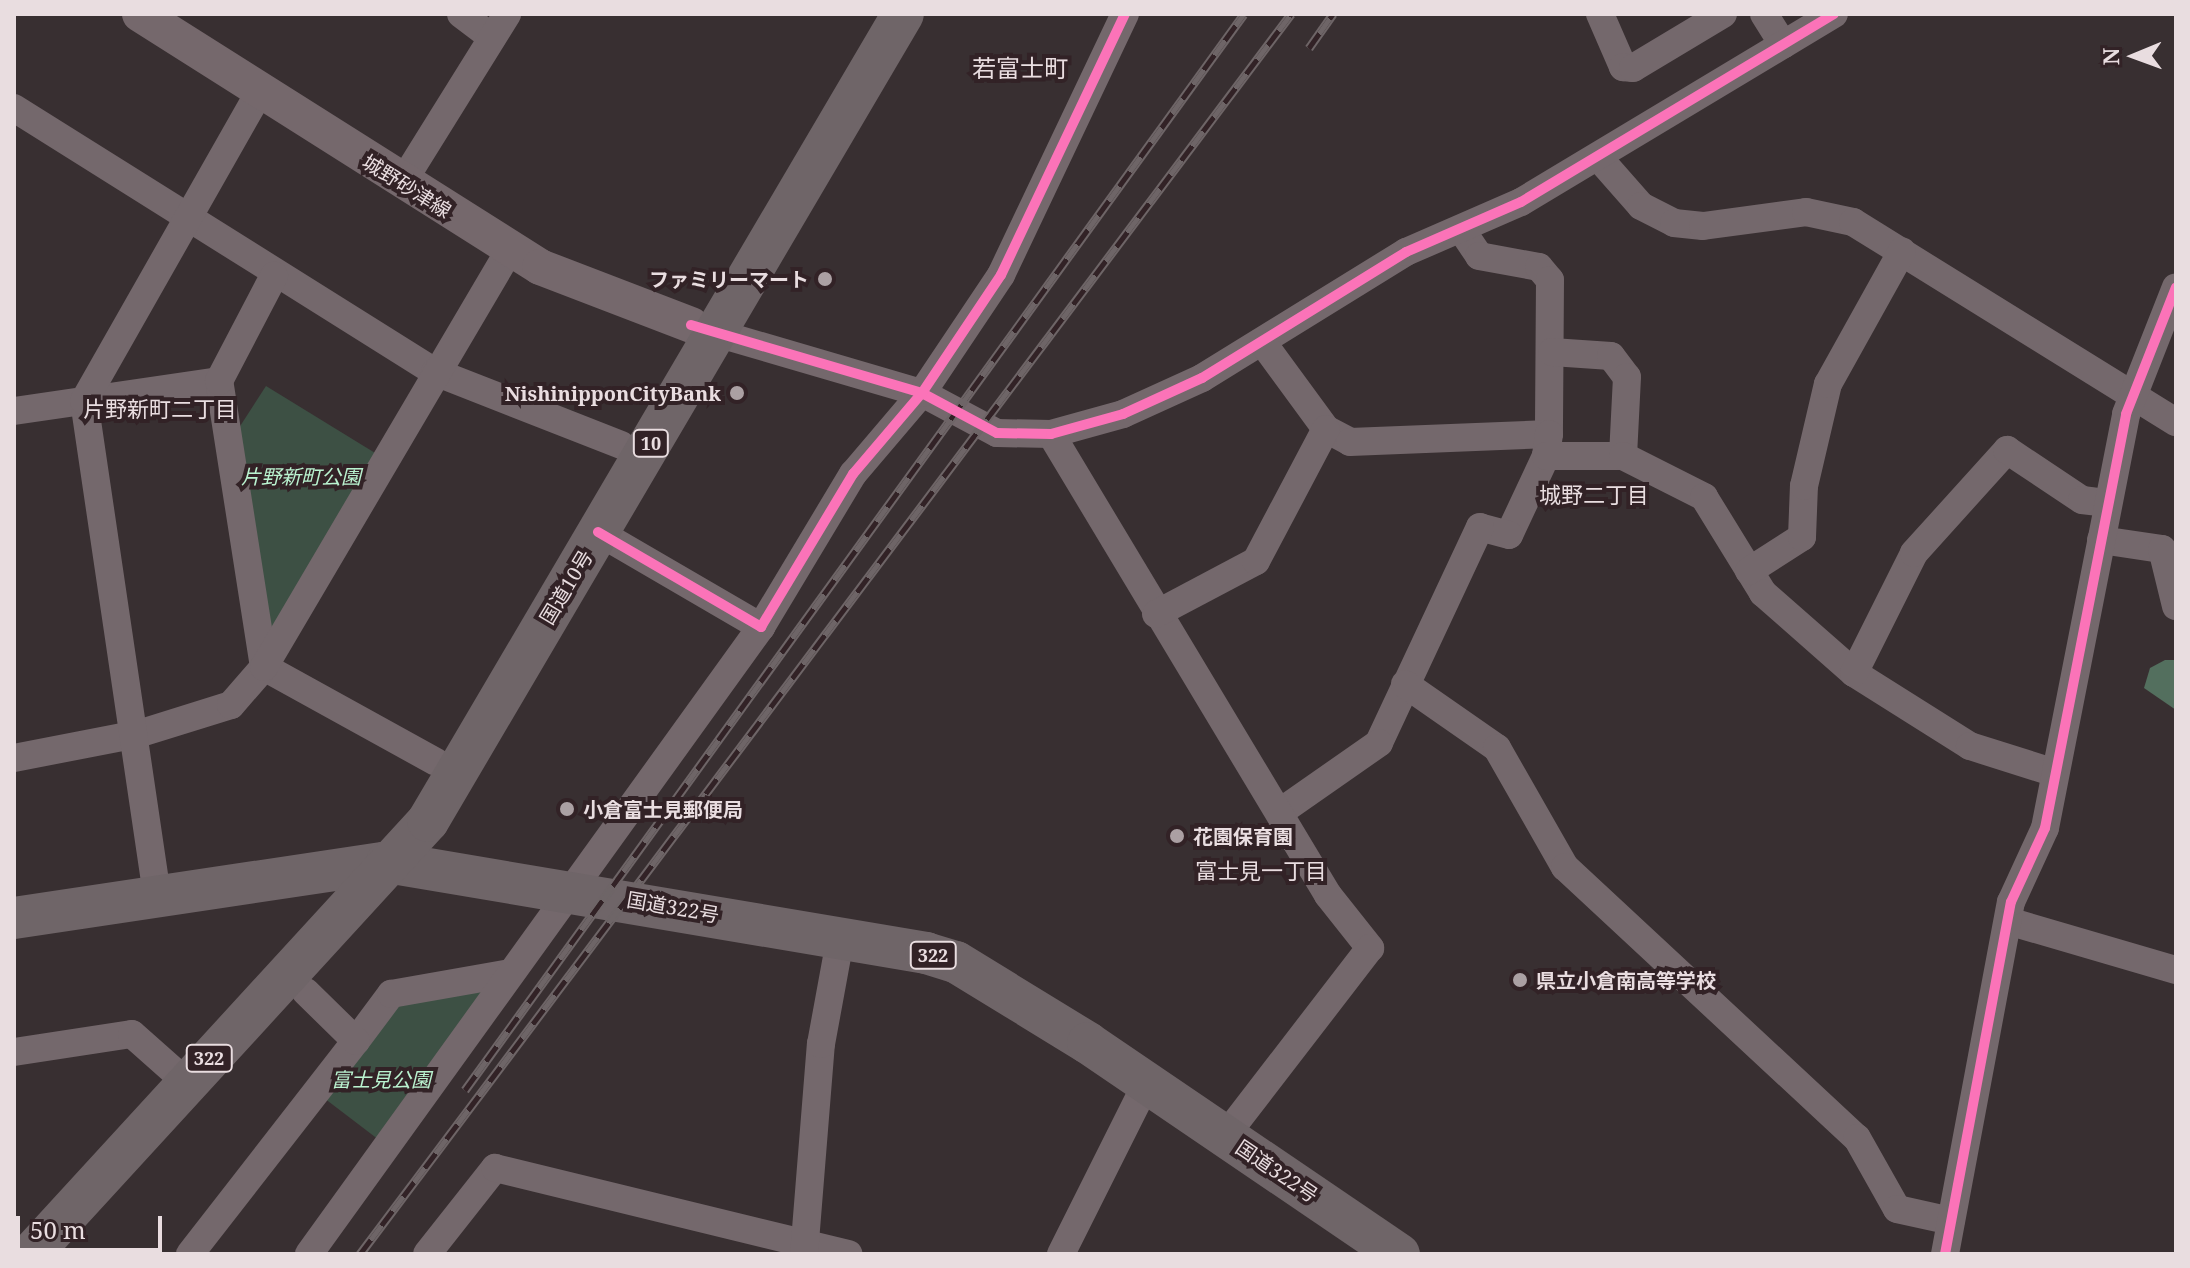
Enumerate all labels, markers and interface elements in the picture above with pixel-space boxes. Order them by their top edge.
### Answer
north arrow [2094,16,2174,96]
text: N [2095,47,2125,65]
district label: 若富士町 [972,54,1068,82]
street label: 城野砂津線 [358,149,456,223]
place label: ファミリーマート [649,267,809,291]
marker: ファミリーマート [816,270,834,288]
place label: NishinipponCityBank [505,381,721,405]
marker: NishinipponCityBank [728,384,746,402]
district label: 片野新町二丁目 [83,396,237,422]
road number: 10 [631,429,671,457]
park label: 片野新町公園 [241,464,361,488]
district label: 城野二丁目 [1539,482,1649,508]
street label: 国道10号 [535,546,597,628]
place label: 小倉富士見郵便局 [583,797,743,821]
marker: 小倉富士見郵便局 [558,800,576,818]
place label: 花園保育園 [1193,824,1293,848]
marker: 花園保育園 [1168,827,1186,845]
district label: 富士見一丁目 [1195,858,1327,884]
street label: 国道322号 [625,887,721,927]
road number: 322 [909,941,957,969]
place label: 県立小倉南高等学校 [1536,968,1716,992]
marker: 県立小倉南高等学校 [1511,971,1529,989]
road number: 322 [185,1044,233,1072]
park label: 富士見公園 [331,1067,431,1091]
street label: 国道322号 [1232,1135,1322,1207]
scale bar [20,1200,166,1250]
text: 50 m [30,1213,86,1246]

